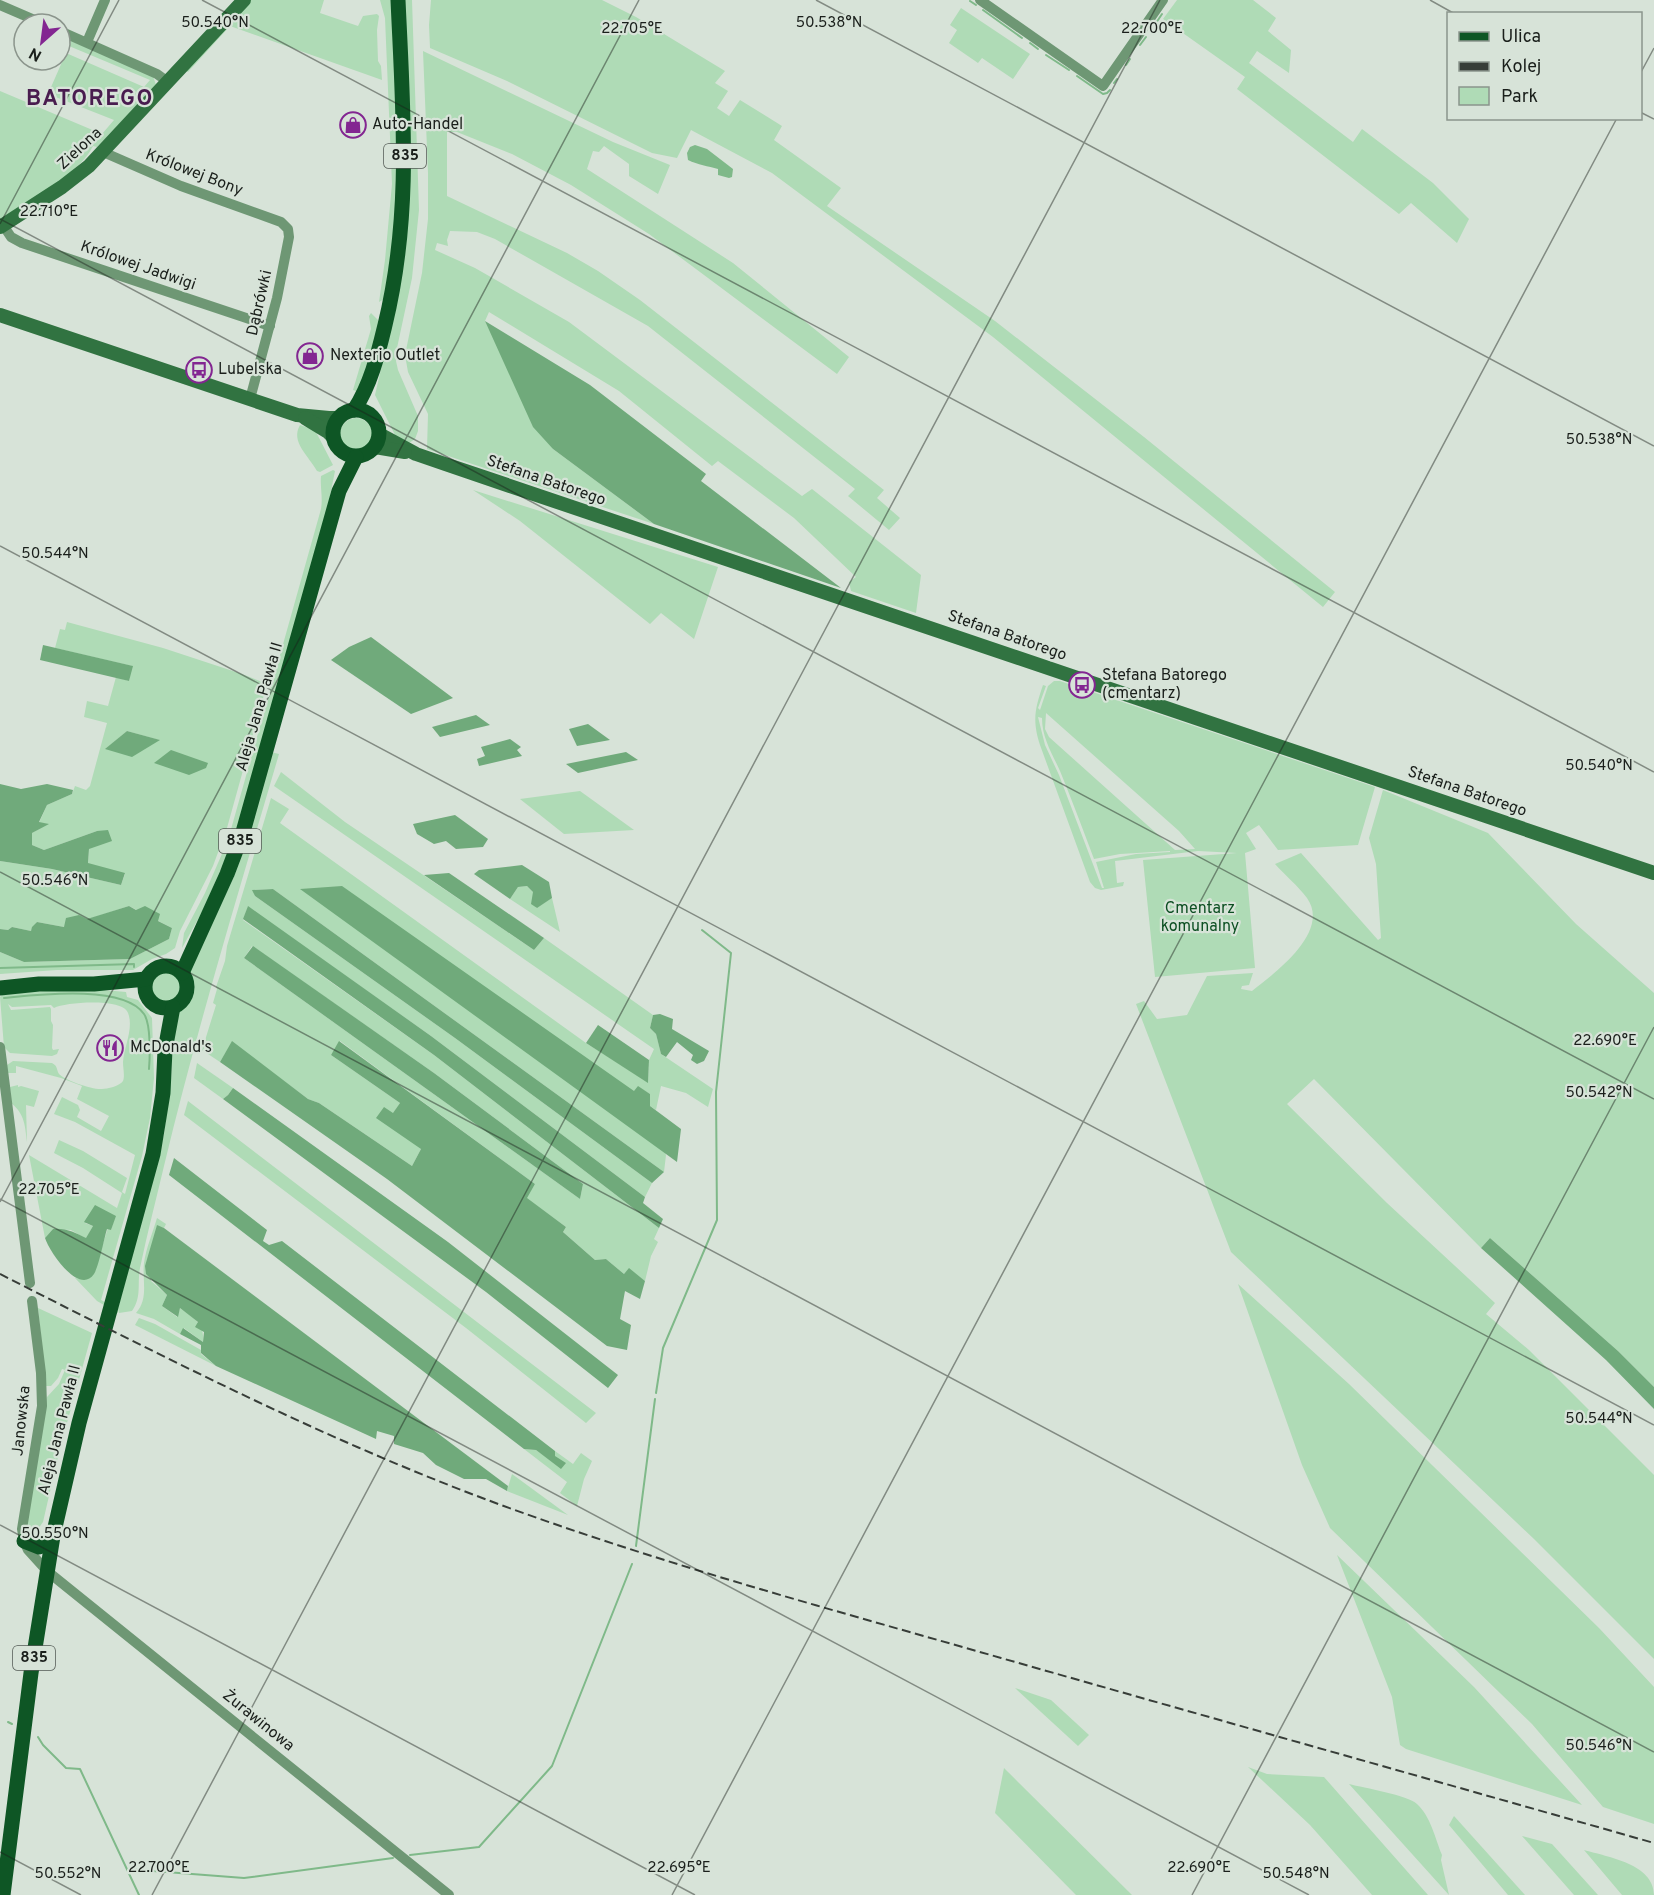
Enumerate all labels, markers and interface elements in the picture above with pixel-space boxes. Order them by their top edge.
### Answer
north arrow [12,12,72,72]
legend [1447,12,1642,120]
text: 50.540°N [181,14,249,33]
text: 50.538°N [796,14,862,33]
text: 22.705°E [601,20,663,39]
text: 22.700°E [1121,20,1183,39]
text: Ulica [1501,26,1541,49]
text: N [26,42,46,65]
text: Kolej [1501,56,1541,79]
district label: BATOREGO [26,86,154,113]
text: Park [1501,86,1538,109]
shop icon: Auto-Handel [338,110,368,140]
place label: Auto-Handel [372,115,463,135]
street label: Zielona [54,123,106,175]
road number: 835 [384,144,426,168]
street label: Królowej Bony [142,145,246,201]
text: 22.710°E [20,203,78,222]
street label: Królowej Jadwigi [78,237,198,295]
street label: Dąbrówki [243,268,277,338]
shop icon: Nexterio Outlet [295,341,325,371]
place label: Nexterio Outlet [330,346,440,366]
bus stop icon: Lubelska [184,355,214,385]
place label: Lubelska [218,360,282,380]
text: 50.538°N [1566,431,1632,450]
street label: Stefana Batorego [484,451,608,511]
text: 50.544°N [21,545,89,564]
street label: Stefana Batorego [945,606,1069,666]
street label: Aleja Jana Pawła II [232,640,288,774]
place label: Stefana Batorego (cmentarz) [1102,666,1227,704]
bus stop icon: Stefana Batorego (cmentarz) [1067,670,1097,700]
text: 50.540°N [1565,757,1633,776]
street label: Stefana Batorego [1405,762,1529,822]
road number: 835 [219,829,261,853]
text: 50.546°N [22,872,88,891]
park label: Cmentarz komunalny [1161,899,1239,937]
text: 22.690°E [1573,1032,1637,1051]
restaurant icon: McDonald's [95,1033,125,1063]
place label: McDonald's [130,1038,212,1058]
text: 50.542°N [1565,1084,1633,1103]
text: 22.705°E [18,1181,80,1200]
street label: Aleja Jana Pawła II [34,1363,86,1497]
street label: Janowska [8,1385,36,1457]
text: 50.544°N [1565,1410,1633,1429]
text: 50.550°N [21,1525,89,1544]
road number: 835 [13,1646,55,1670]
street label: Żurawinowa [218,1685,299,1756]
text: 50.546°N [1566,1737,1632,1756]
text: 22.700°E [128,1859,190,1878]
text: 22.695°E [647,1859,711,1878]
text: 22.690°E [1167,1859,1231,1878]
text: 50.552°N [35,1865,101,1884]
text: 50.548°N [1262,1865,1330,1884]

